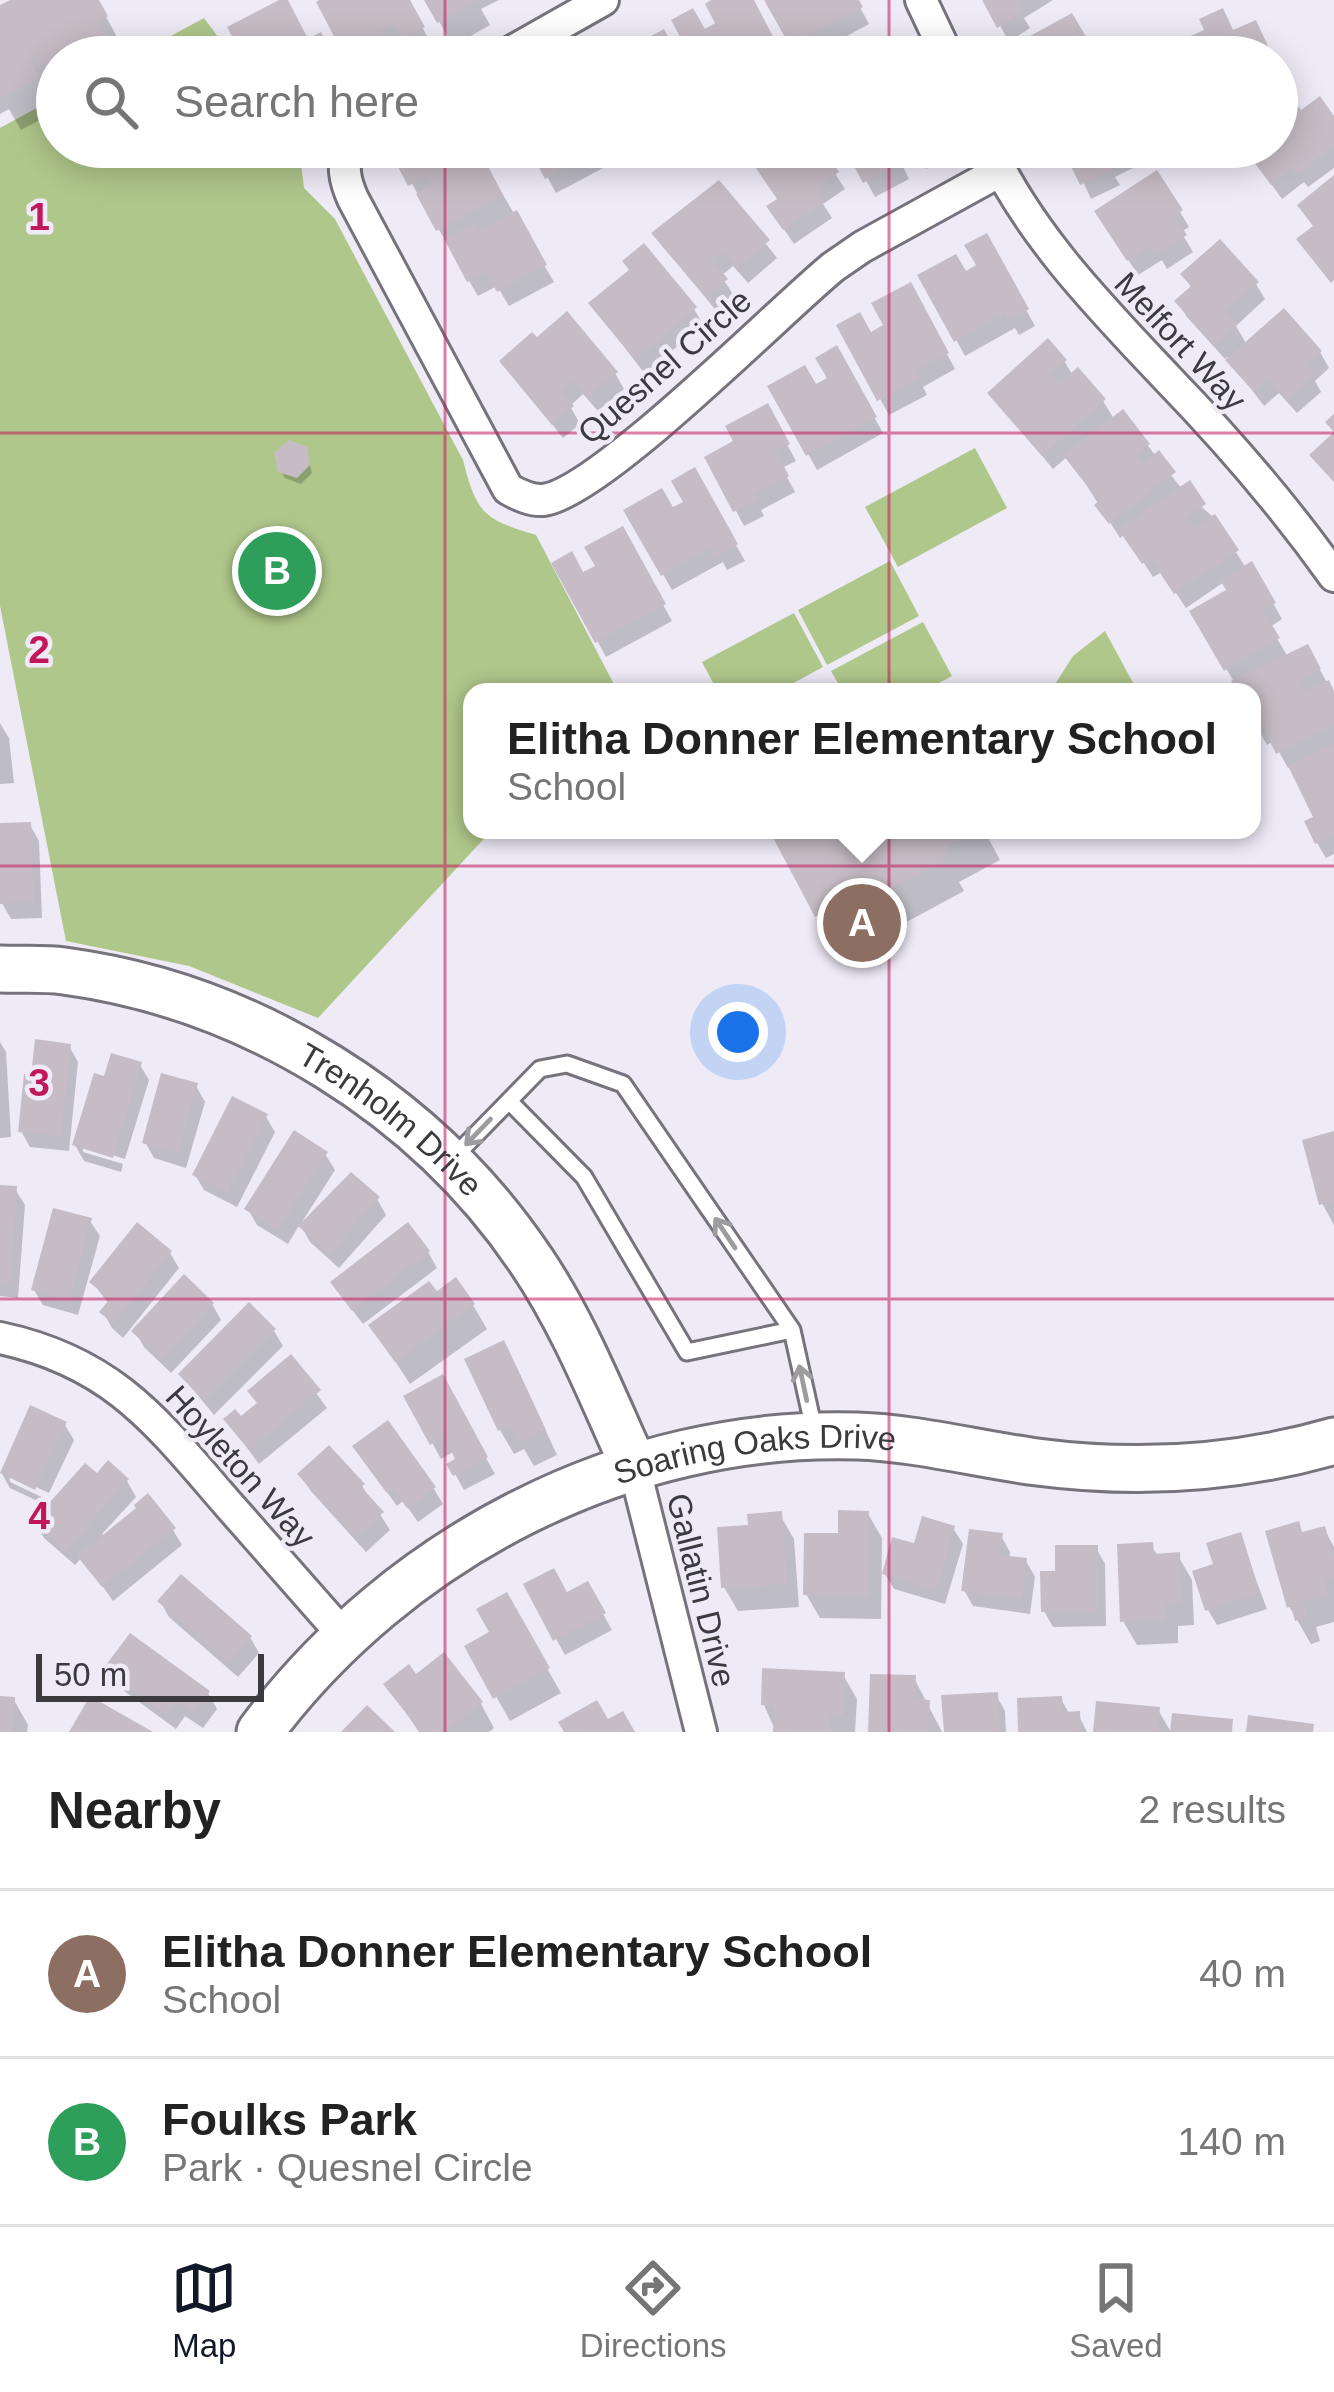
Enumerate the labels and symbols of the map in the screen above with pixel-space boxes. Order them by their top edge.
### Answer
text: 1 [28,195,50,238]
street label: Melfort Way [1107,265,1254,418]
street label: Quesnel Circle [571,281,758,451]
pin: B [238,526,316,616]
text: 2 [28,628,50,671]
pin: A [823,878,901,968]
your location [708,1002,768,1062]
street label: Trenholm Drive [293,1036,490,1204]
text: 3 [28,1061,50,1104]
one-way arrow [465,1117,493,1146]
one-way arrow [713,1217,738,1251]
one-way arrow [791,1365,814,1403]
street label: Hoyleton Way [159,1378,323,1555]
street label: Soaring Oaks Drive [609,1418,898,1492]
street label: Gallatin Drive [660,1490,743,1691]
text: 4 [28,1494,50,1537]
scale bar [36,1648,264,1701]

